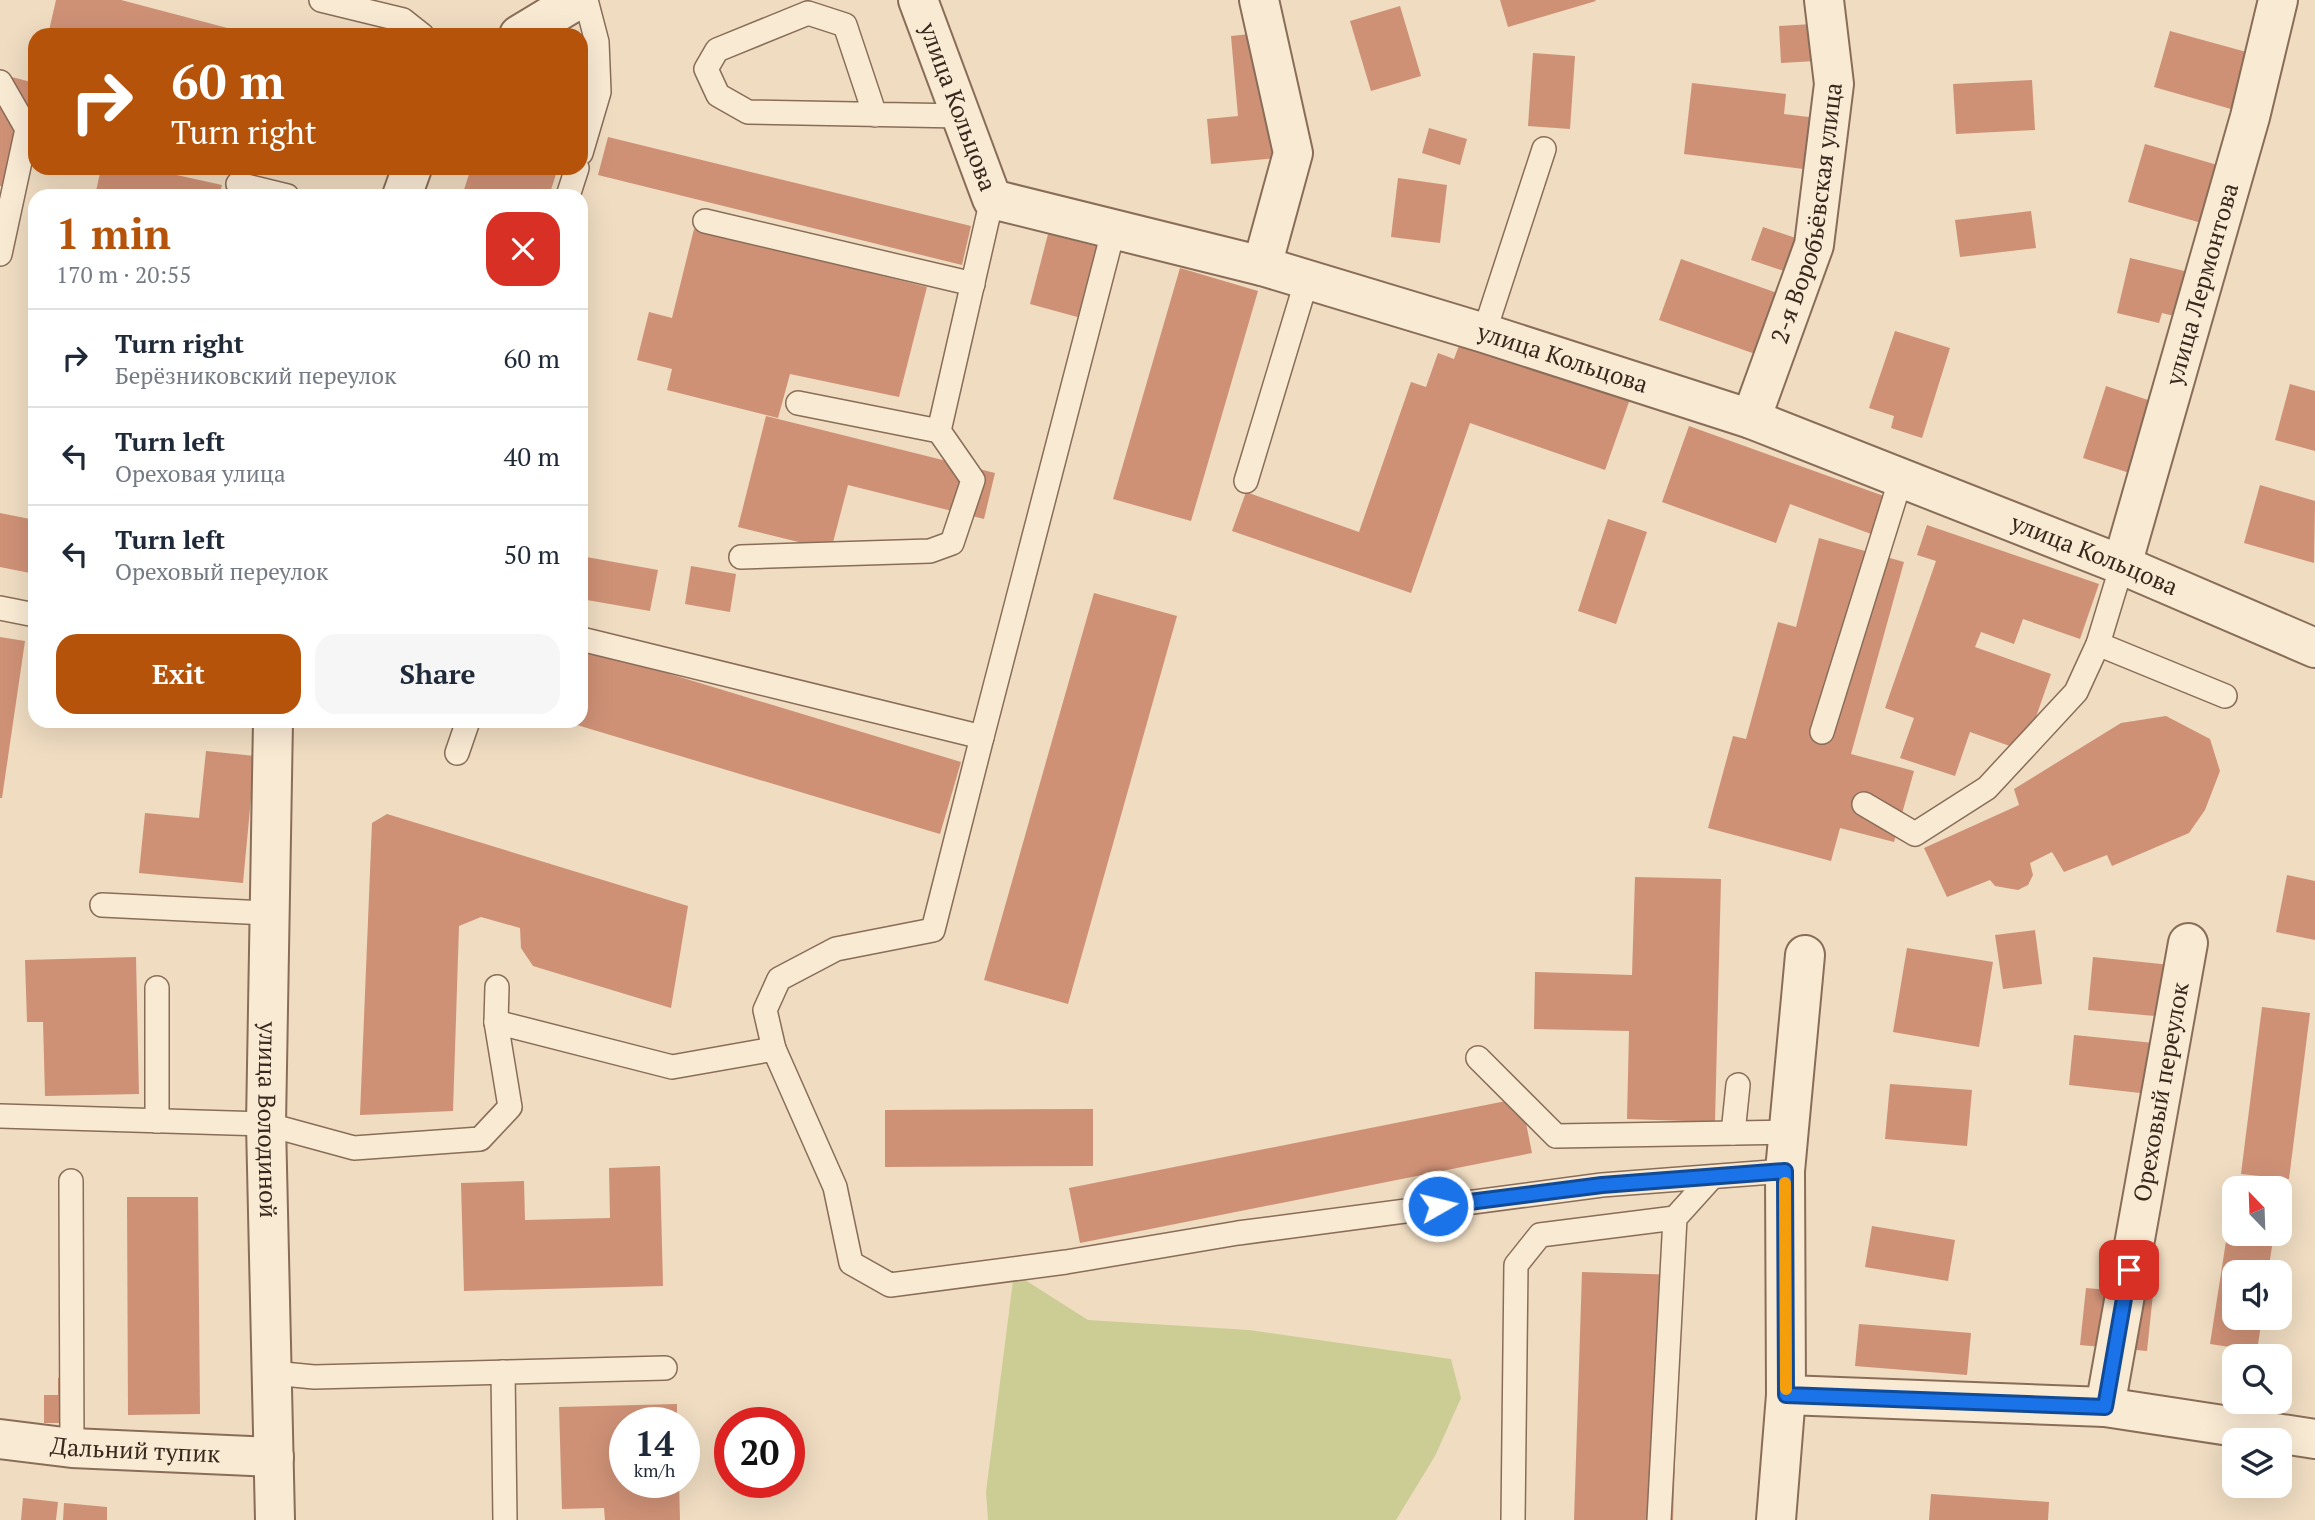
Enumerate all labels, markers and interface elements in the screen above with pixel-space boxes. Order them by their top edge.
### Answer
street label: улица Кольцова [912,17,1005,195]
text: 60 m [171,48,285,113]
icon: right [56,56,147,147]
street label: 2-я Воробьёвская улица [1763,81,1849,348]
text: Turn right [171,111,317,153]
street label: улица Лермонтова [2157,179,2245,390]
text: 1 min [56,205,171,261]
button: close [486,212,560,286]
text: 170 m · 20:55 [56,259,191,290]
street label: улица Кольцова [1473,315,1652,400]
text: Turn right [115,326,244,360]
icon: right [56,339,94,377]
text: 60 m [504,341,560,375]
text: Берёзниковский переулок [115,360,396,391]
text: Turn left [115,424,225,458]
icon: left [56,437,94,475]
text: 40 m [504,439,560,473]
text: Ореховая улица [115,458,286,489]
street label: улица Кольцова [2005,505,2183,602]
text: Turn left [115,522,225,556]
icon: left [56,535,94,573]
text: 50 m [504,537,560,571]
text: Ореховый переулок [115,556,328,587]
button: Exit [56,634,301,714]
button: Share [315,634,560,714]
street label: Ореховый переулок [2125,979,2196,1204]
street label: улица Володиной [251,1020,285,1218]
position arrow [1401,1169,1475,1243]
north arrow [2222,1176,2292,1246]
map controls [2222,1176,2292,1498]
pin [2099,1240,2159,1300]
icon: arrive [2110,1251,2148,1289]
button: sound [2222,1260,2292,1330]
button: search [2222,1344,2292,1414]
speed limit sign: 20 [714,1407,805,1498]
text: 14 [635,1420,674,1466]
street label: Дальний тупик [49,1428,221,1470]
button: layers [2222,1428,2292,1498]
text: km/h [634,1458,675,1482]

